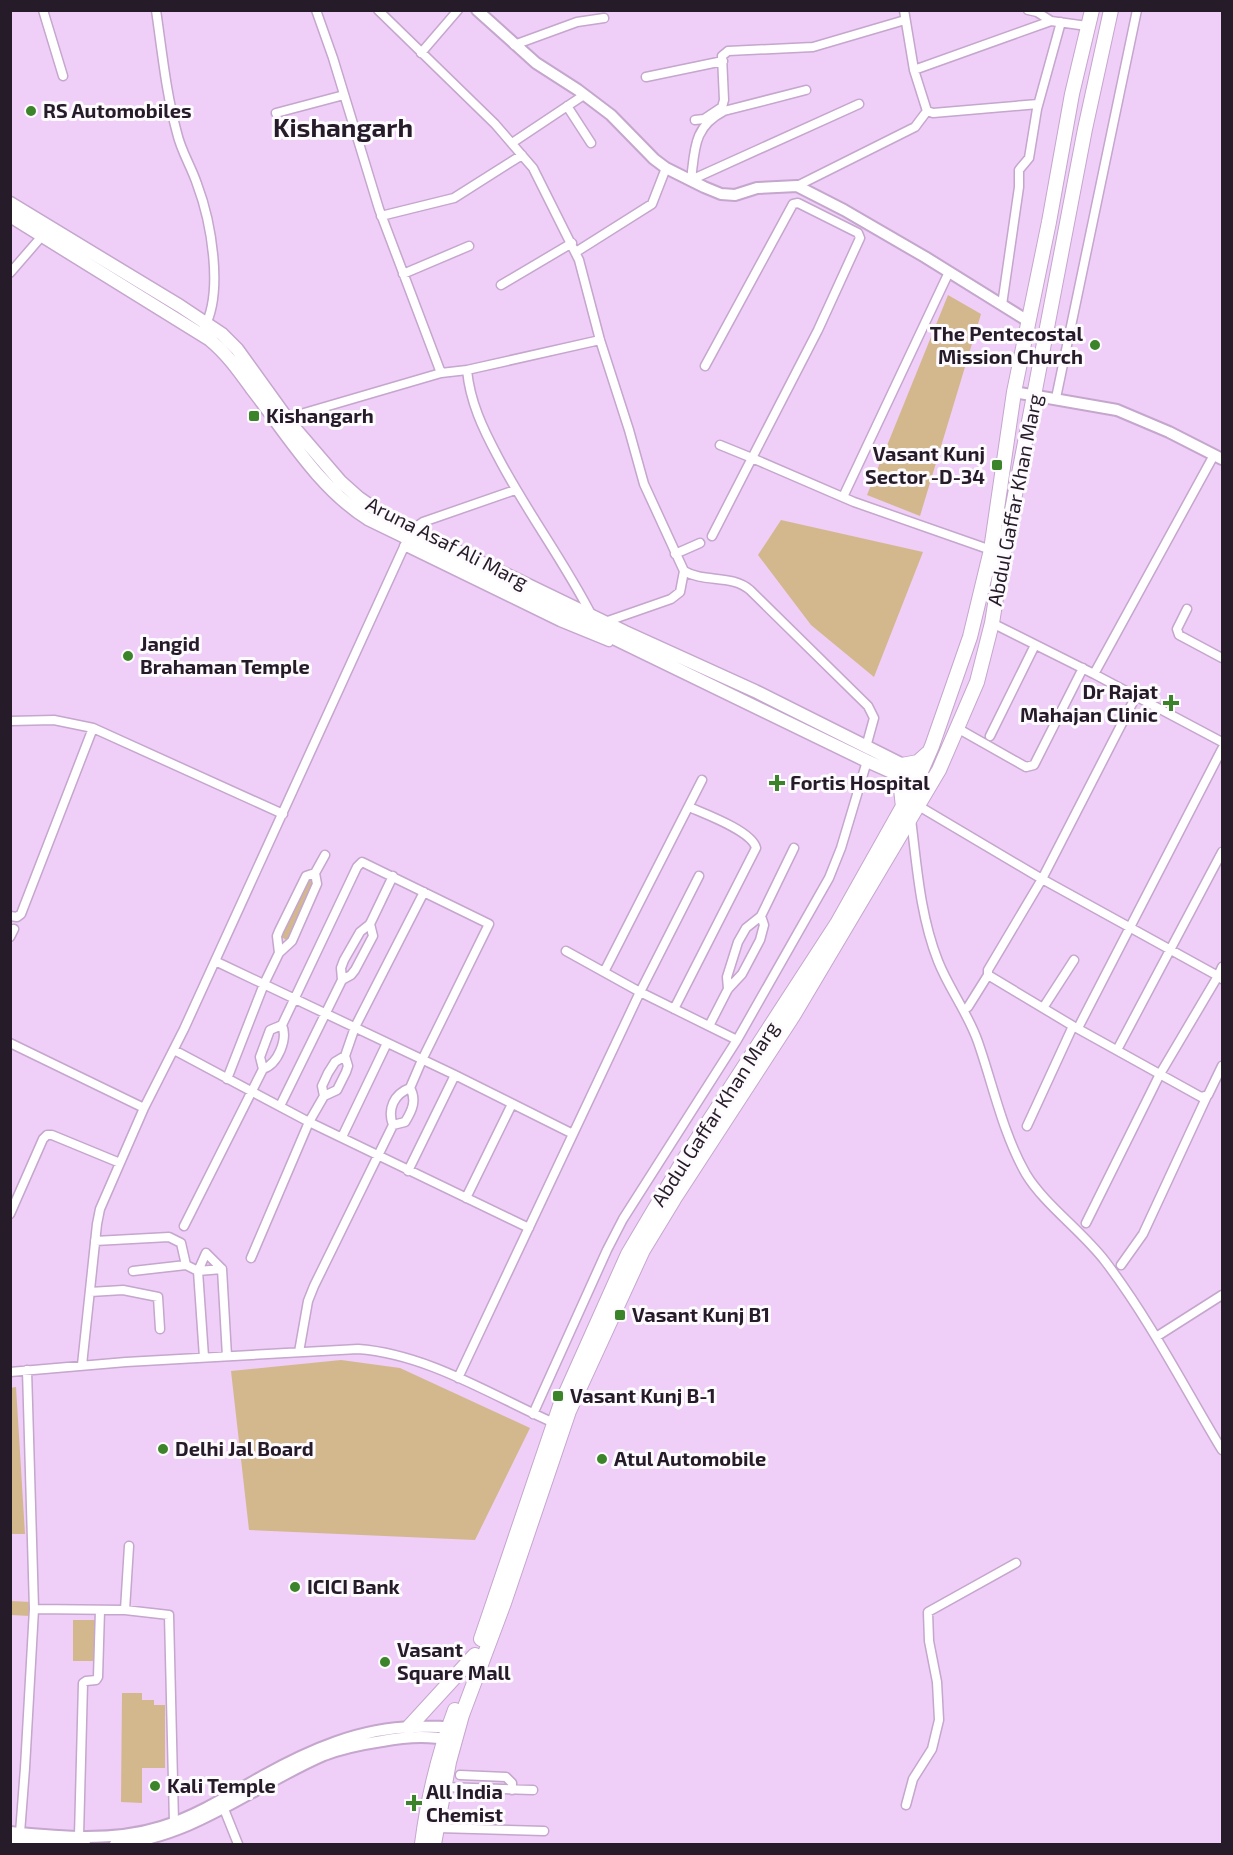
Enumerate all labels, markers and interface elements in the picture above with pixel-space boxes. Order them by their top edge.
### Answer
place label: RS Automobiles [43,98,192,122]
marker: RS Automobiles [24,104,38,118]
district label: Kishangarh [273,111,413,142]
place label: The Pentecostal Mission Church [930,321,1083,368]
marker: The Pentecostal Mission Church [1088,338,1102,352]
street label: Abdul Gaffar Khan Marg [982,392,1046,608]
place label: Kishangarh [266,403,374,427]
marker: Kishangarh [247,409,261,423]
place label: Vasant Kunj Sector -D-34 [865,441,985,488]
marker: Vasant Kunj Sector -D-34 [990,458,1004,472]
street label: Aruna Asaf Ali Marg [362,491,532,593]
place label: Jangid Brahaman Temple [140,631,310,678]
marker: Jangid Brahaman Temple [121,649,135,663]
place label: Dr Rajat Mahajan Clinic [1020,679,1158,726]
marker: Dr Rajat Mahajan Clinic [1162,694,1180,712]
place label: Fortis Hospital [790,770,930,794]
marker: Fortis Hospital [768,774,786,792]
street label: Abdul Gaffar Khan Marg [645,1017,783,1210]
place label: Vasant Kunj B1 [632,1302,770,1326]
marker: Vasant Kunj B1 [613,1308,627,1322]
place label: Vasant Kunj B-1 [570,1383,716,1407]
marker: Vasant Kunj B-1 [551,1389,565,1403]
place label: Delhi Jal Board [175,1436,314,1460]
marker: Delhi Jal Board [156,1442,170,1456]
place label: Atul Automobile [614,1446,766,1470]
marker: Atul Automobile [595,1452,609,1466]
place label: ICICI Bank [307,1574,401,1598]
marker: ICICI Bank [288,1580,302,1594]
place label: Vasant Square Mall [397,1637,511,1684]
marker: Vasant Square Mall [378,1655,392,1669]
place label: Kali Temple [167,1773,276,1797]
marker: Kali Temple [148,1779,162,1793]
place label: All India Chemist [426,1779,503,1826]
marker: All India Chemist [407,1796,421,1810]

